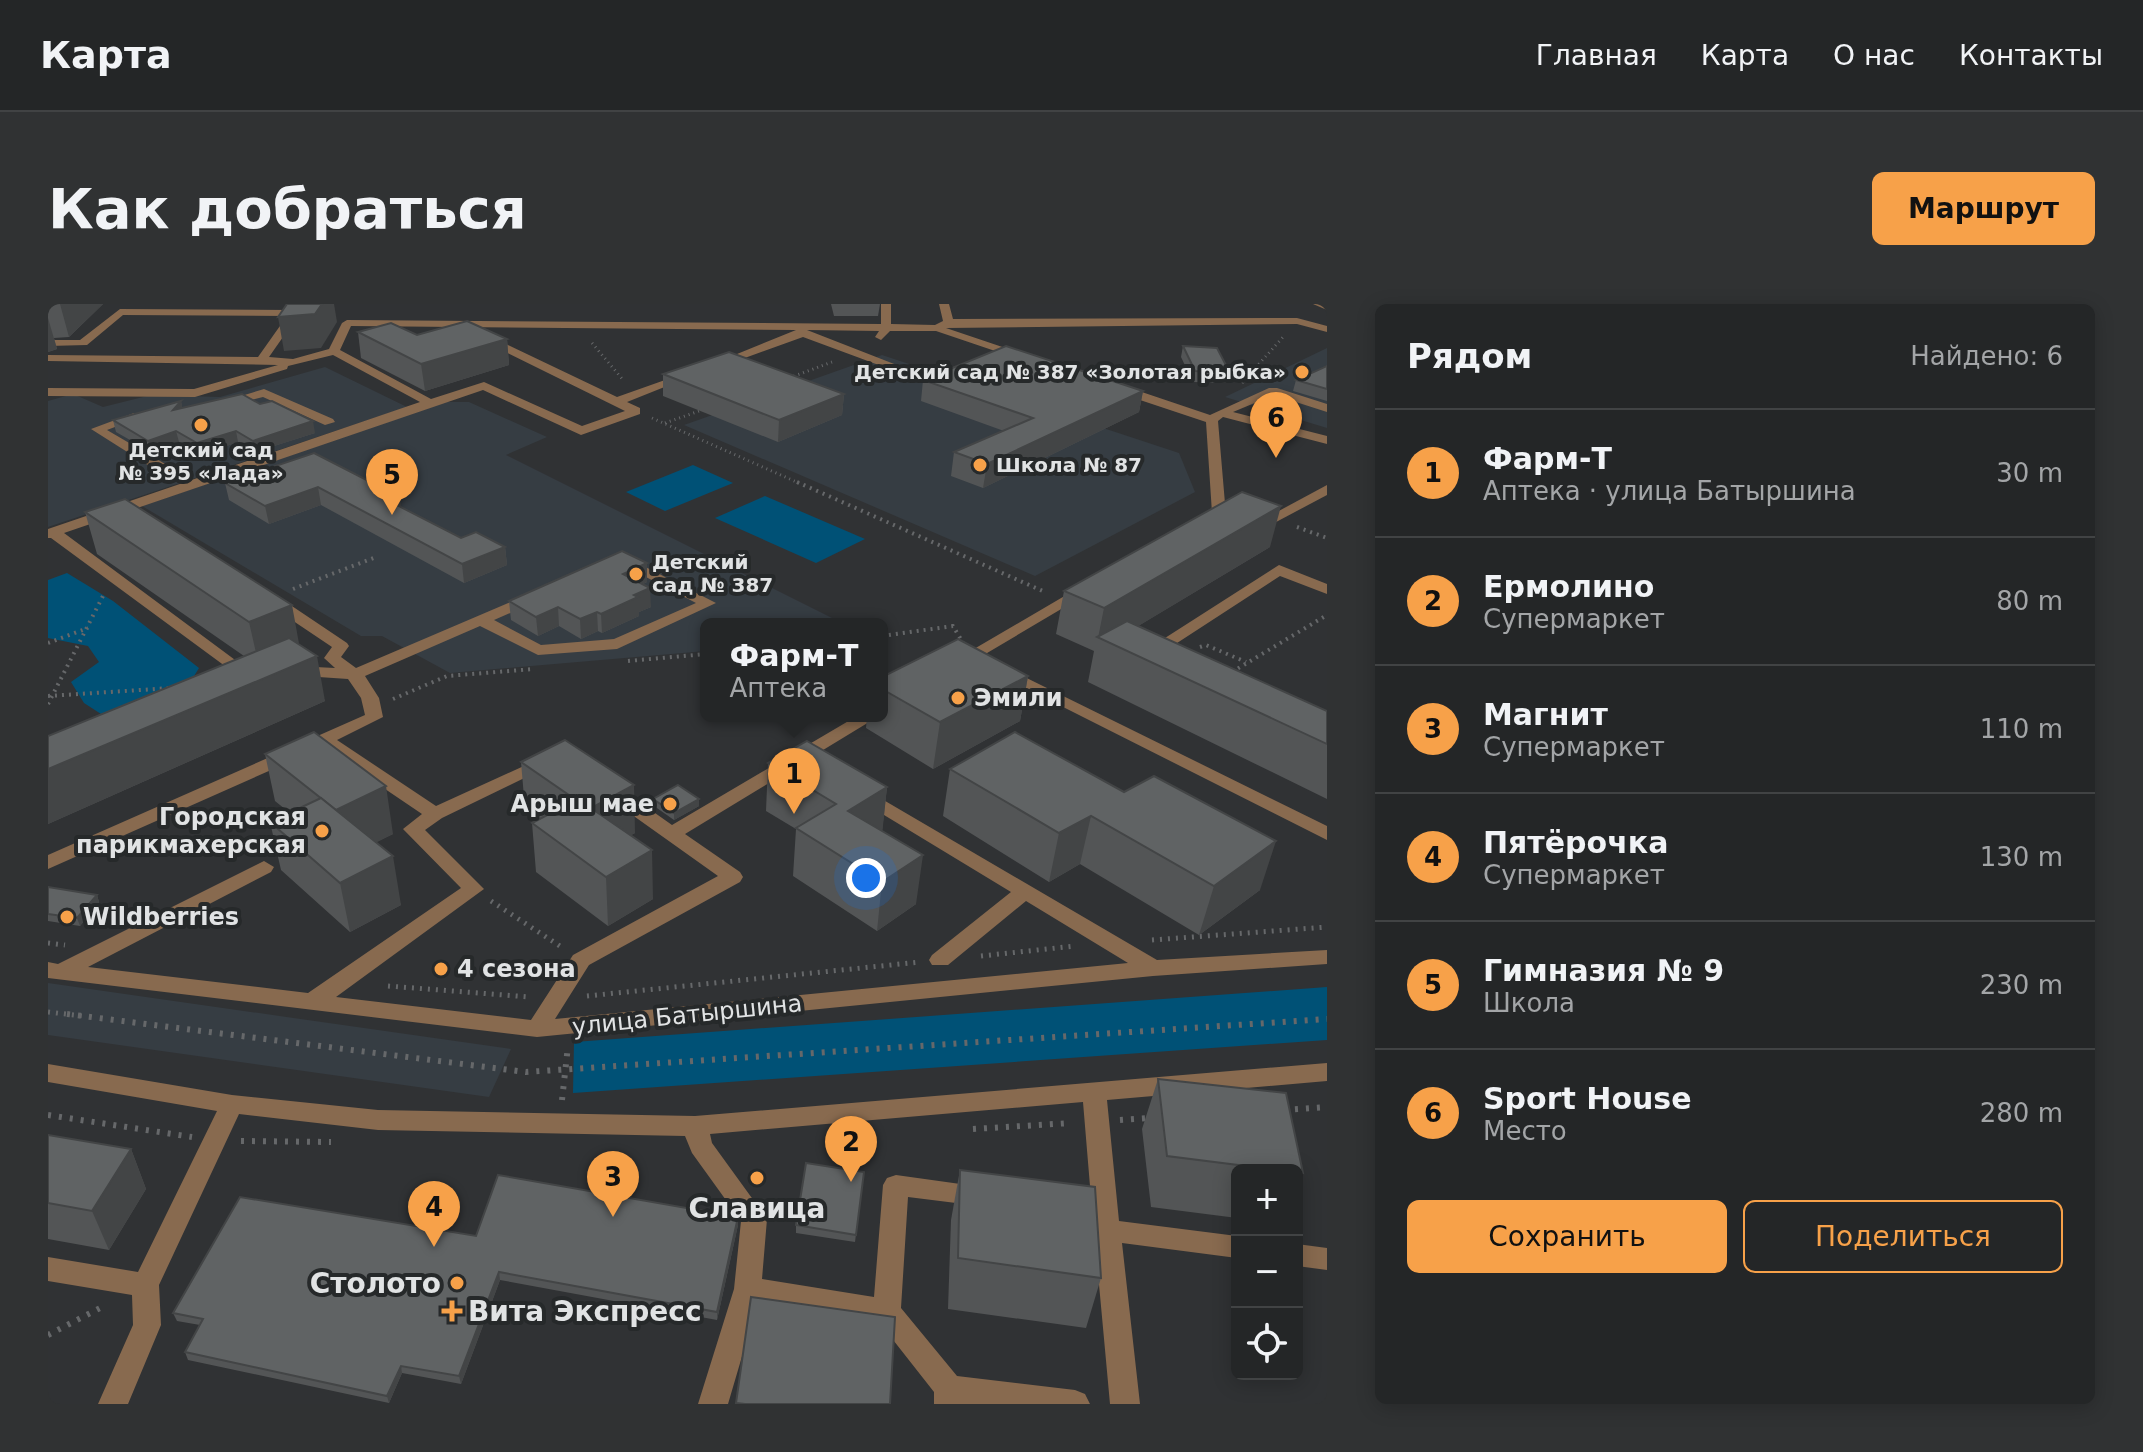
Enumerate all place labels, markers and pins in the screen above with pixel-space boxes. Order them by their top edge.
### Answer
place label: Детский сад № 387 «Золотая рыбка» [854,360,1286,384]
marker: Детский сад № 387 «Золотая рыбка» [1293,363,1311,381]
pin: 6 [1250,392,1302,458]
marker: Детский сад № 395 «Лада» [192,416,210,434]
place label: Детский сад № 395 «Лада» [118,438,284,485]
pin: 5 [366,449,418,515]
place label: Школа № 87 [996,453,1142,477]
marker: Школа № 87 [971,456,989,474]
place label: Детский сад № 387 [652,550,773,597]
marker: Детский сад № 387 [627,565,645,583]
place label: Эмили [974,684,1062,712]
marker: Эмили [949,689,967,707]
pin: 1 [768,748,820,814]
place label: Арыш мае [511,790,654,818]
marker: Арыш мае [661,795,679,813]
place label: Городская парикмахерская [76,803,306,859]
marker: Городская парикмахерская [313,822,331,840]
place label: Wildberries [83,903,239,931]
marker: Wildberries [58,908,76,926]
place label: 4 сезона [457,955,576,983]
marker: 4 сезона [432,960,450,978]
pin: 2 [825,1116,877,1182]
pin: 3 [587,1151,639,1217]
marker: Славица [748,1169,766,1187]
pin: 4 [408,1181,460,1247]
place label: Славица [689,1192,825,1225]
place label: Столото [310,1267,441,1300]
marker: Столото [448,1274,466,1292]
place label: Вита Экспресс [468,1295,702,1328]
marker: Вита Экспресс [443,1302,461,1320]

